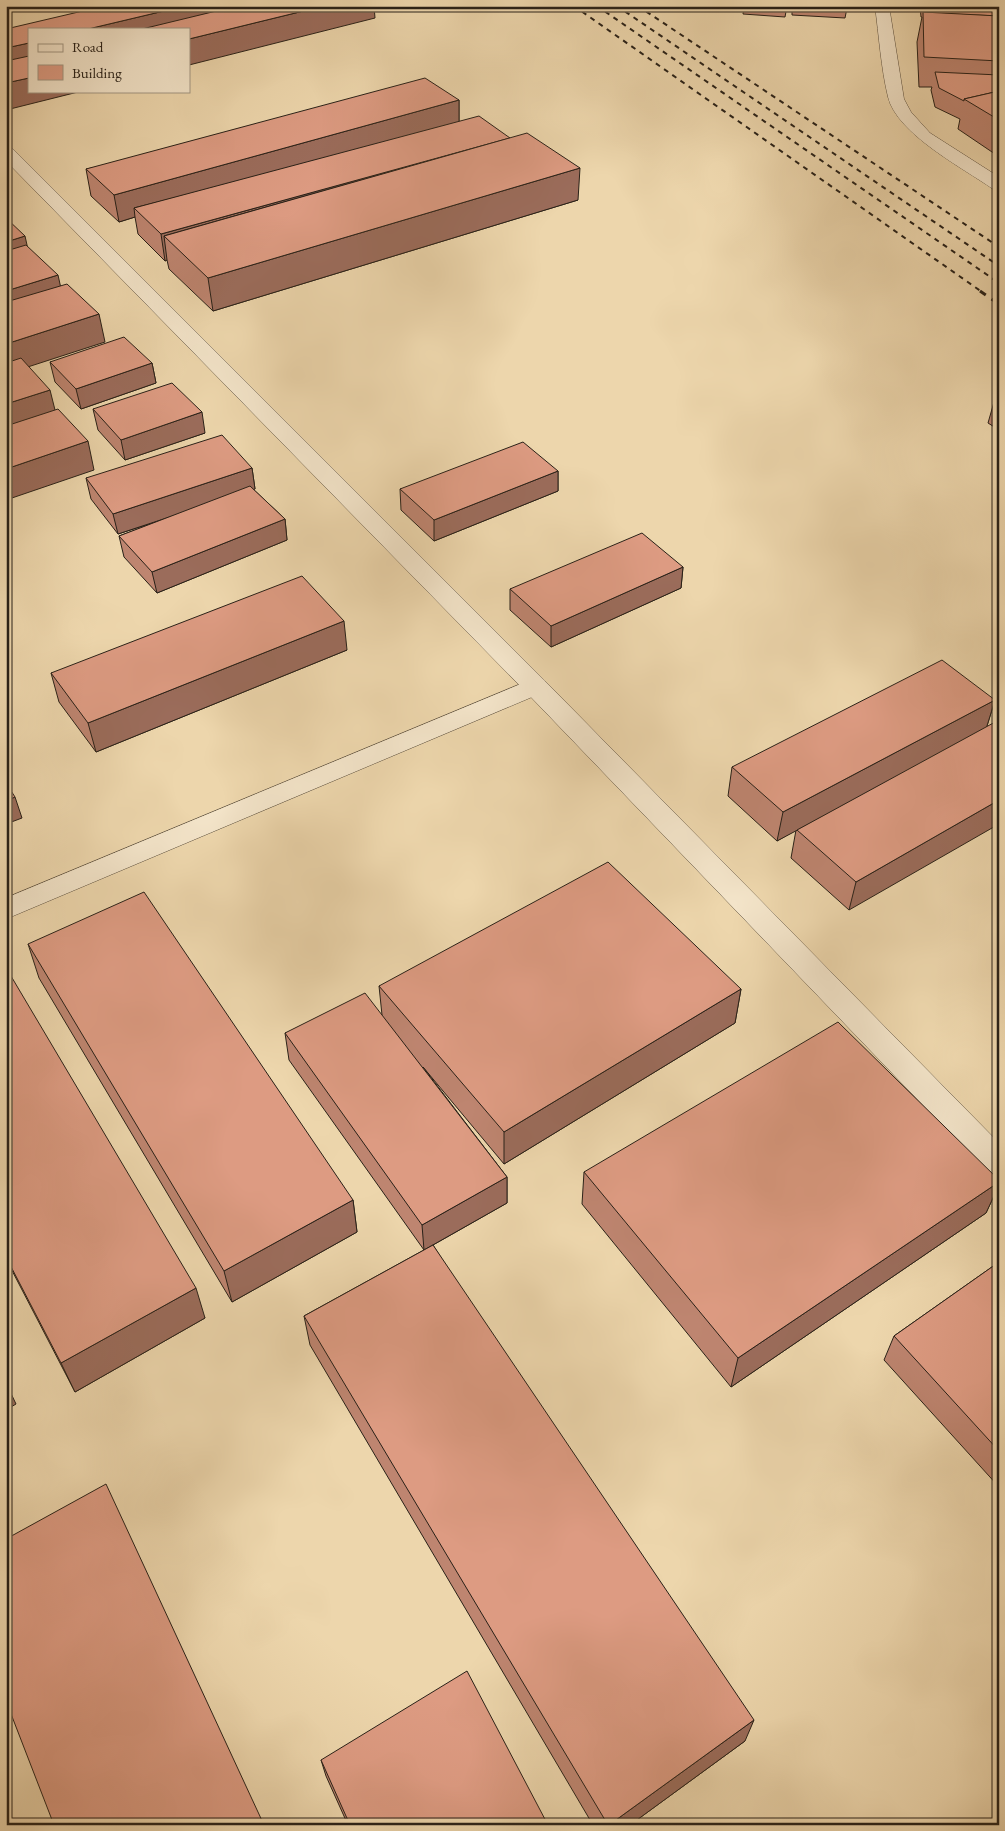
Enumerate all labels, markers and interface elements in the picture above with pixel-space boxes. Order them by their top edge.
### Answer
legend [28,28,190,92]
text: Road [72,37,104,56]
text: Building [72,63,122,82]

